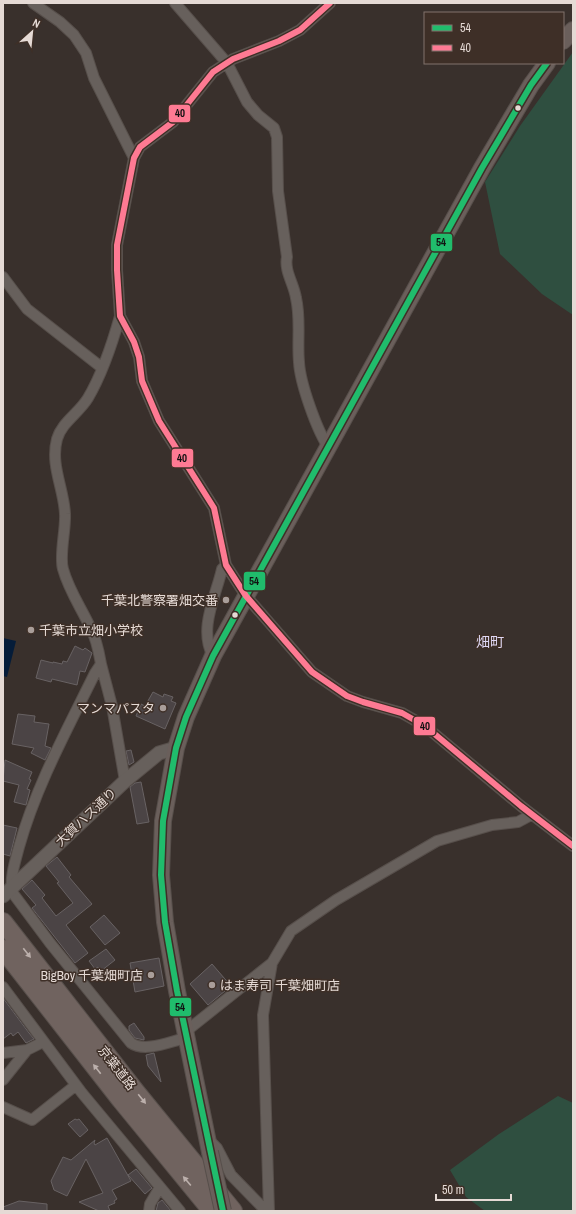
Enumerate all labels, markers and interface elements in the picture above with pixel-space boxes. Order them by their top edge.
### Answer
north arrow [12,12,52,52]
legend [424,12,564,64]
text: N [30,15,43,31]
text: 54 [460,20,471,36]
text: 40 [460,40,471,56]
unlabelled marker [513,103,523,113]
line badge: 40 [168,104,191,123]
text: 40 [175,106,185,120]
line badge: 54 [430,233,453,252]
text: 54 [436,235,446,249]
line badge: 40 [171,448,194,468]
text: 40 [177,451,187,465]
line badge: 54 [243,571,266,591]
text: 54 [249,574,259,588]
place label: 千葉北警察署畑交番 [101,592,218,609]
marker: 千葉北警察署畑交番 [221,595,231,605]
unlabelled marker [230,610,240,620]
place label: 千葉市立畑小学校 [39,622,143,639]
marker: 千葉市立畑小学校 [26,625,36,635]
district label: 畑町 [476,633,504,651]
place label: マンマパスタ [77,700,155,717]
marker: マンマパスタ [158,703,168,713]
line badge: 40 [413,716,436,736]
text: 40 [420,719,430,733]
street label: 大賀ハス通り [52,784,120,850]
one-way arrow [23,947,31,958]
place label: BigBoy 千葉畑町店 [41,967,143,984]
marker: BigBoy 千葉畑町店 [146,970,156,980]
place label: はま寿司 千葉畑町店 [220,977,340,994]
marker: はま寿司 千葉畑町店 [207,980,217,990]
line badge: 54 [169,997,192,1017]
text: 54 [175,1000,185,1014]
street label: 京葉道路 [94,1042,140,1094]
one-way arrow [93,1063,101,1074]
one-way arrow [138,1094,146,1105]
one-way arrow [182,1176,191,1187]
scale bar [436,1176,511,1202]
text: 50 m [442,1182,464,1198]

